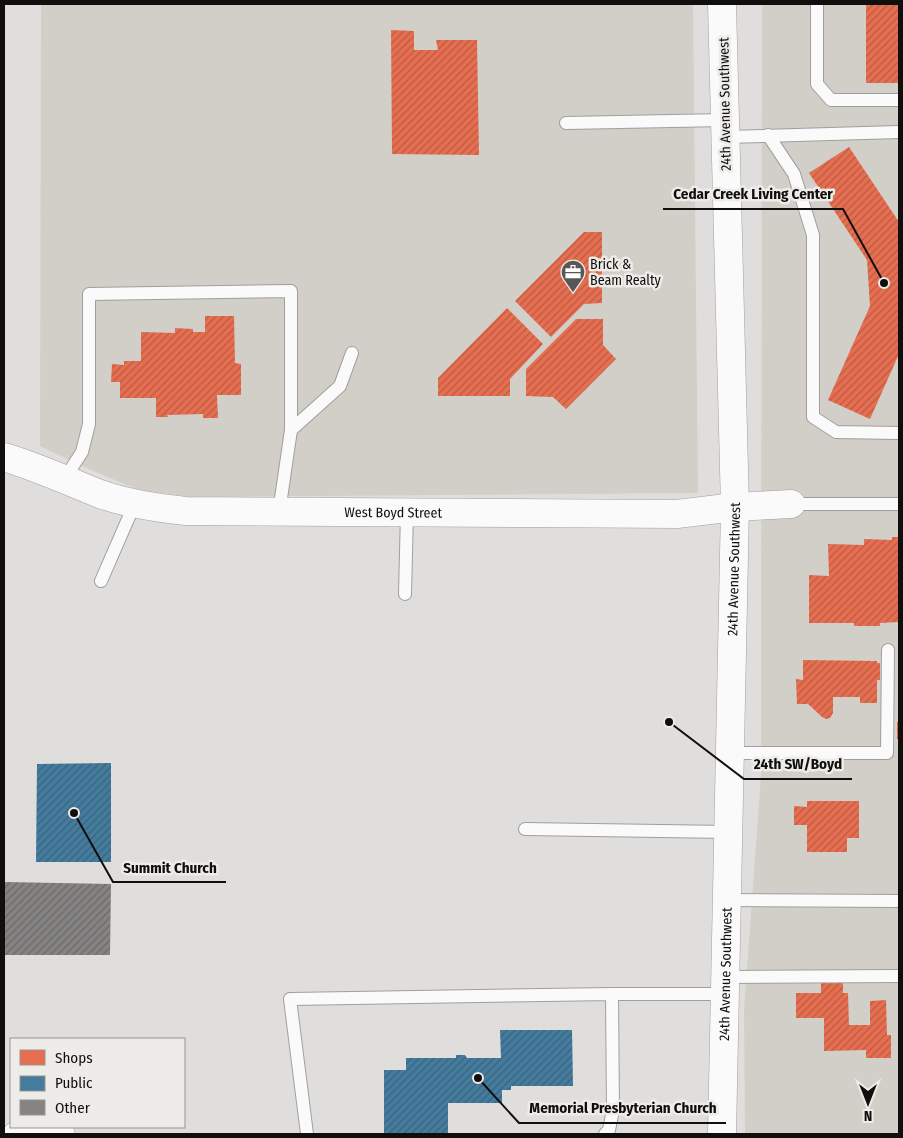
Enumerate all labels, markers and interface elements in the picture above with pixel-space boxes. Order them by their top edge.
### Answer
street label: 24th Avenue Southwest [715,37,735,171]
callout: Cedar Creek Living Center [663,179,843,209]
text: Cedar Creek Living Center [673,185,833,203]
place label: Brick & Beam Realty [590,256,662,289]
office icon: Brick & Beam Realty [560,259,586,293]
street label: 24th Avenue Southwest [724,502,744,636]
street label: West Boyd Street [344,503,442,521]
callout: 24th SW/Boyd [744,749,852,779]
text: 24th SW/Boyd [753,755,842,773]
callout: Summit Church [113,852,226,882]
text: Summit Church [123,859,217,877]
street label: 24th Avenue Southwest [715,907,735,1041]
legend [10,1038,185,1128]
text: Shops [55,1049,93,1067]
text: Public [55,1074,93,1092]
north arrow [843,1078,893,1128]
callout: Memorial Presbyterian Church [519,1093,726,1123]
text: Other [55,1099,91,1117]
text: Memorial Presbyterian Church [529,1099,717,1117]
text: N [864,1107,872,1124]

